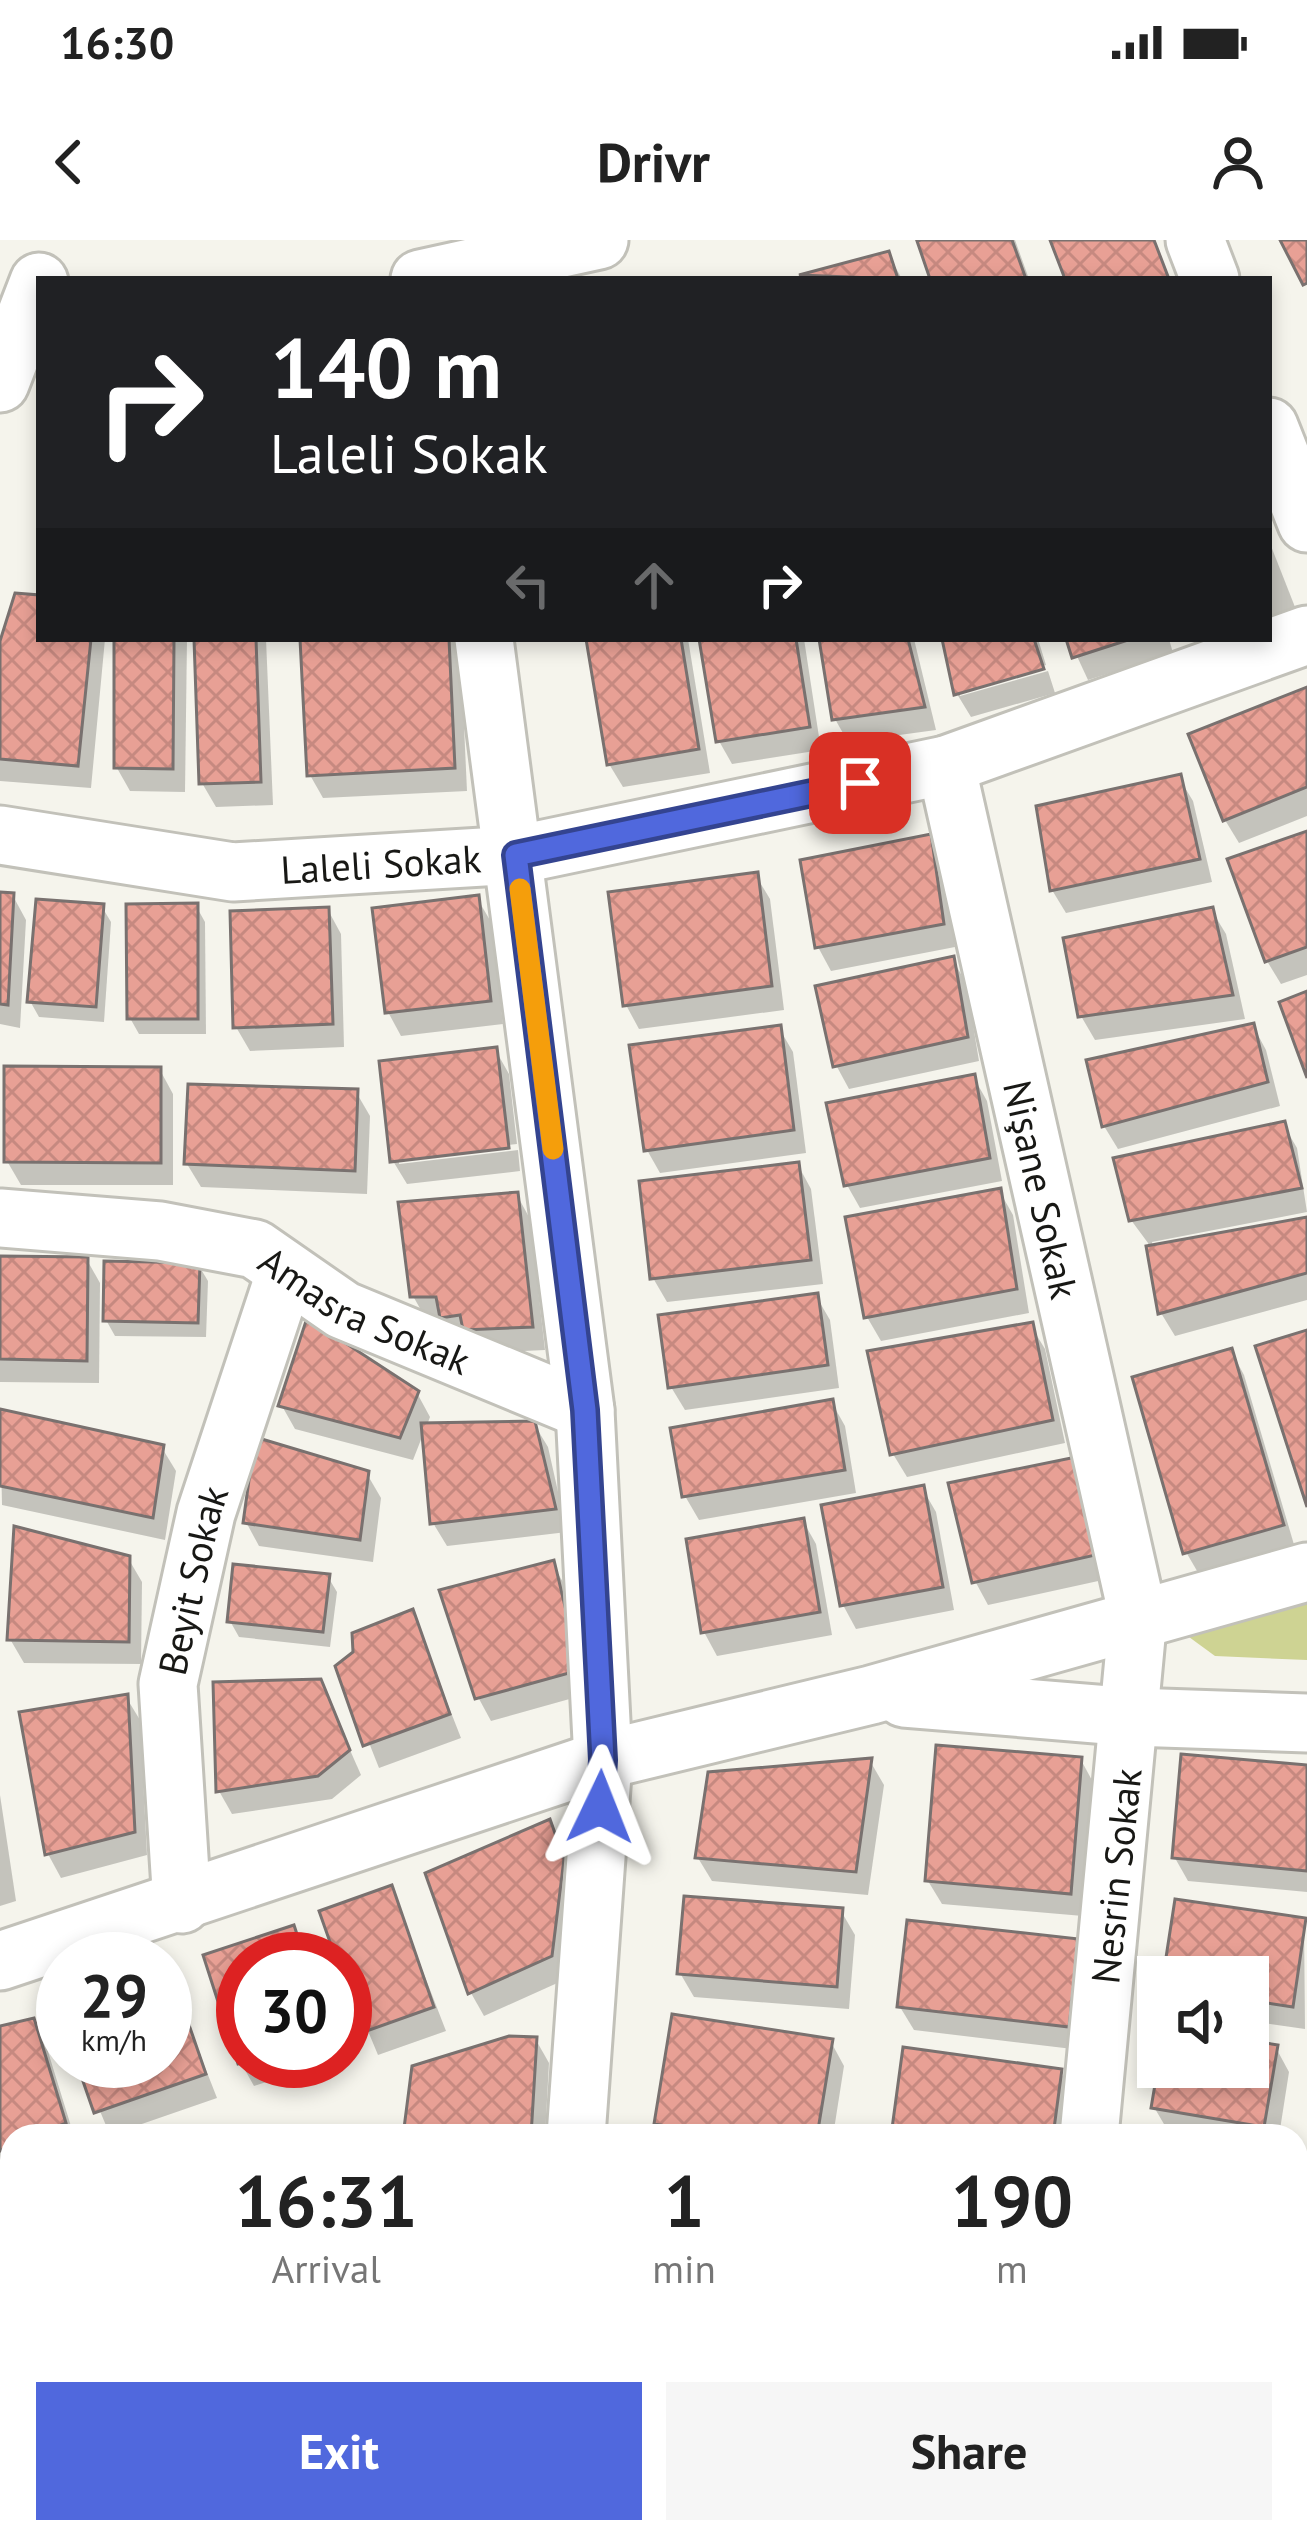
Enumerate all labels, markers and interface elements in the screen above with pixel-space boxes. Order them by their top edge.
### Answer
text: 16:30 [60,13,174,71]
text: Drivr [597,127,710,197]
icon: back [36,129,102,195]
icon: person [1205,129,1271,195]
text: 140 m [270,312,502,421]
icon: right [72,324,228,480]
text: Laleli Sokak [270,418,548,488]
icon: left [495,552,561,618]
icon: ahead [621,552,687,618]
icon: right [747,552,813,618]
pin [809,732,911,834]
icon: arrive [827,750,893,816]
street label: Laleli Sokak [279,832,483,895]
street label: Nişane Sokak [992,1075,1091,1304]
street label: Amasra Sokak [249,1234,478,1385]
street label: Beyit Sokak [145,1479,239,1679]
position arrow [537,1744,663,1870]
street label: Nesrin Sokak [1079,1765,1153,1986]
speed limit sign: 30 [216,1932,372,2088]
text: 29 [80,1956,148,2034]
map controls [1137,1956,1269,2088]
button: sound [1137,1956,1269,2088]
text: km/h [81,2020,147,2059]
text: 16:31 [235,2154,418,2247]
text: 1 [664,2154,705,2247]
text: 190 [951,2154,1073,2247]
text: Arrival [272,2243,381,2294]
text: min [652,2243,716,2294]
text: m [996,2243,1028,2294]
button: Exit [36,2382,642,2520]
button: Share [666,2382,1272,2520]

